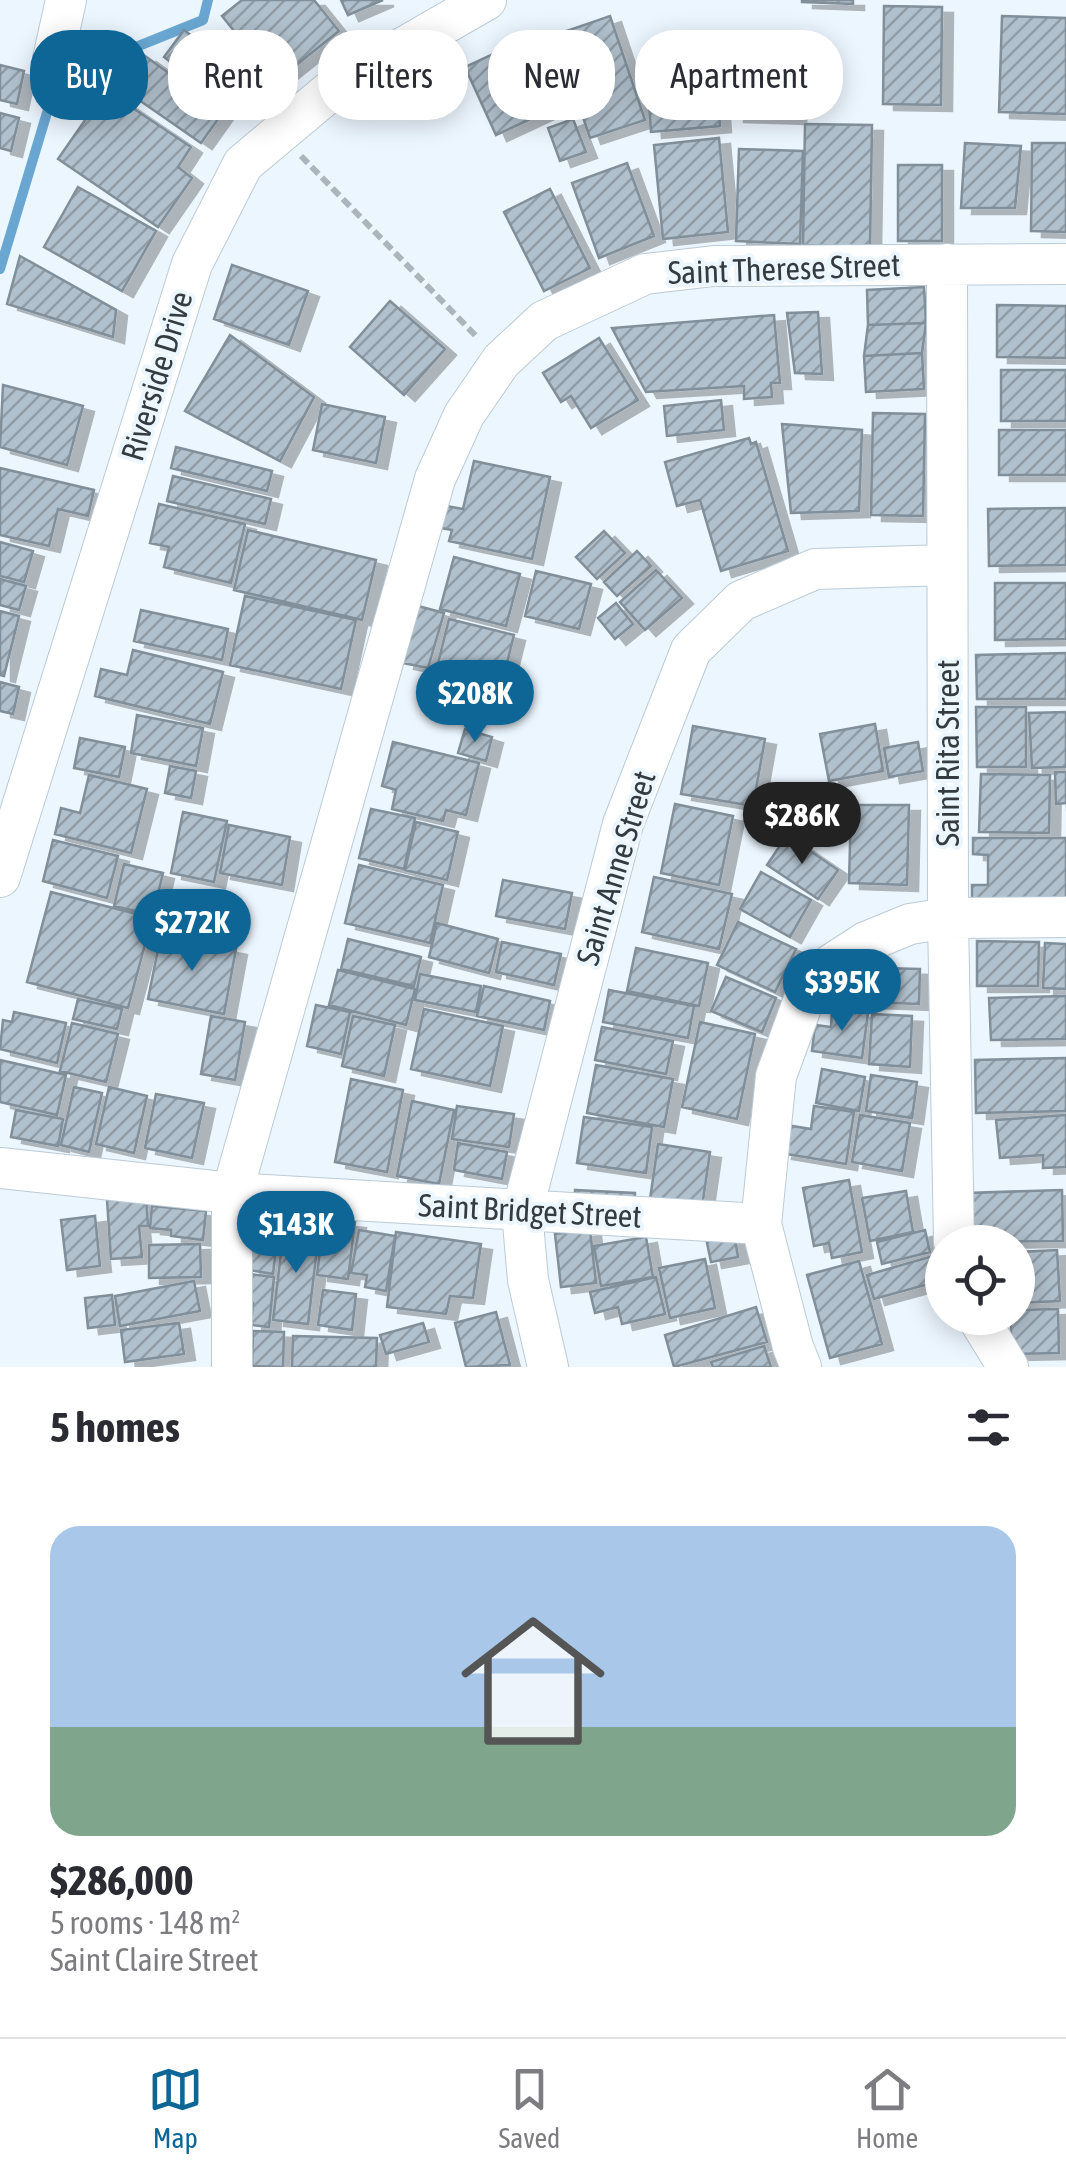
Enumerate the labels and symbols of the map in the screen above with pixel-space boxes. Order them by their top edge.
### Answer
street label: Saint Therese Street [667,246,901,291]
street label: Riverside Drive [113,287,200,465]
pin: $208K [405,660,545,745]
street label: Saint Rita Street [929,660,966,846]
street label: Saint Anne Street [568,767,663,969]
pin: $286K [732,782,872,867]
pin: $272K [122,889,262,974]
pin: $395K [772,949,912,1034]
street label: Saint Bridget Street [418,1186,643,1235]
pin: $143K [226,1191,366,1276]

